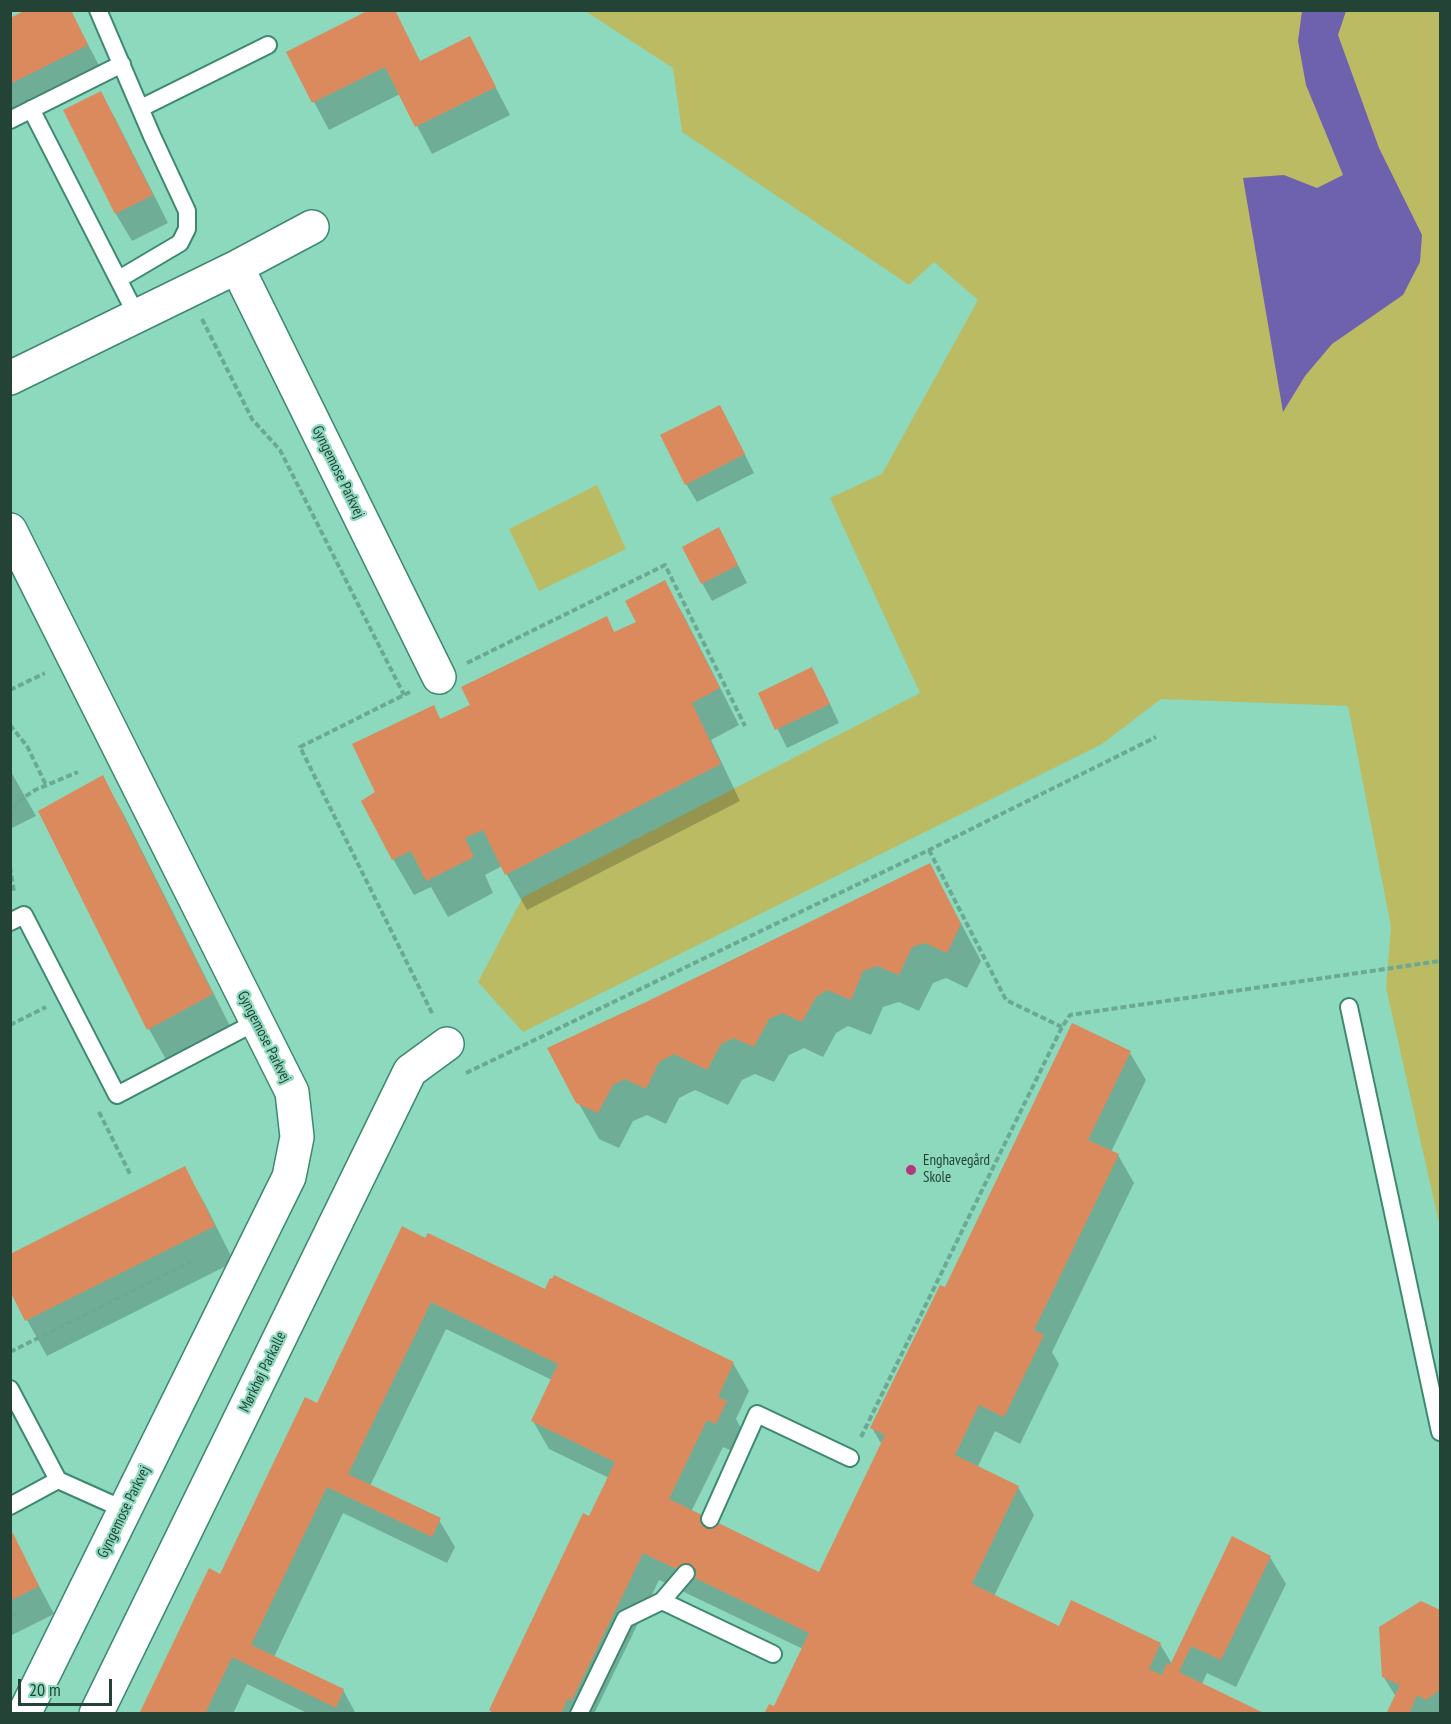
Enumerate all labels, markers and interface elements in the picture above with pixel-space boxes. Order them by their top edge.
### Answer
street label: Gyngemose Parkvej [308,423,368,521]
street label: Gyngemose Parkvej [233,988,295,1086]
place label: Enghavegård Skole [923,1152,990,1187]
marker: Enghavegård Skole [904,1163,918,1177]
street label: Mørkhøj Parkalle [236,1329,290,1415]
street label: Gyngemose Parkvej [94,1463,154,1561]
scale bar [21,1667,116,1705]
text: 20 m [29,1678,61,1701]

